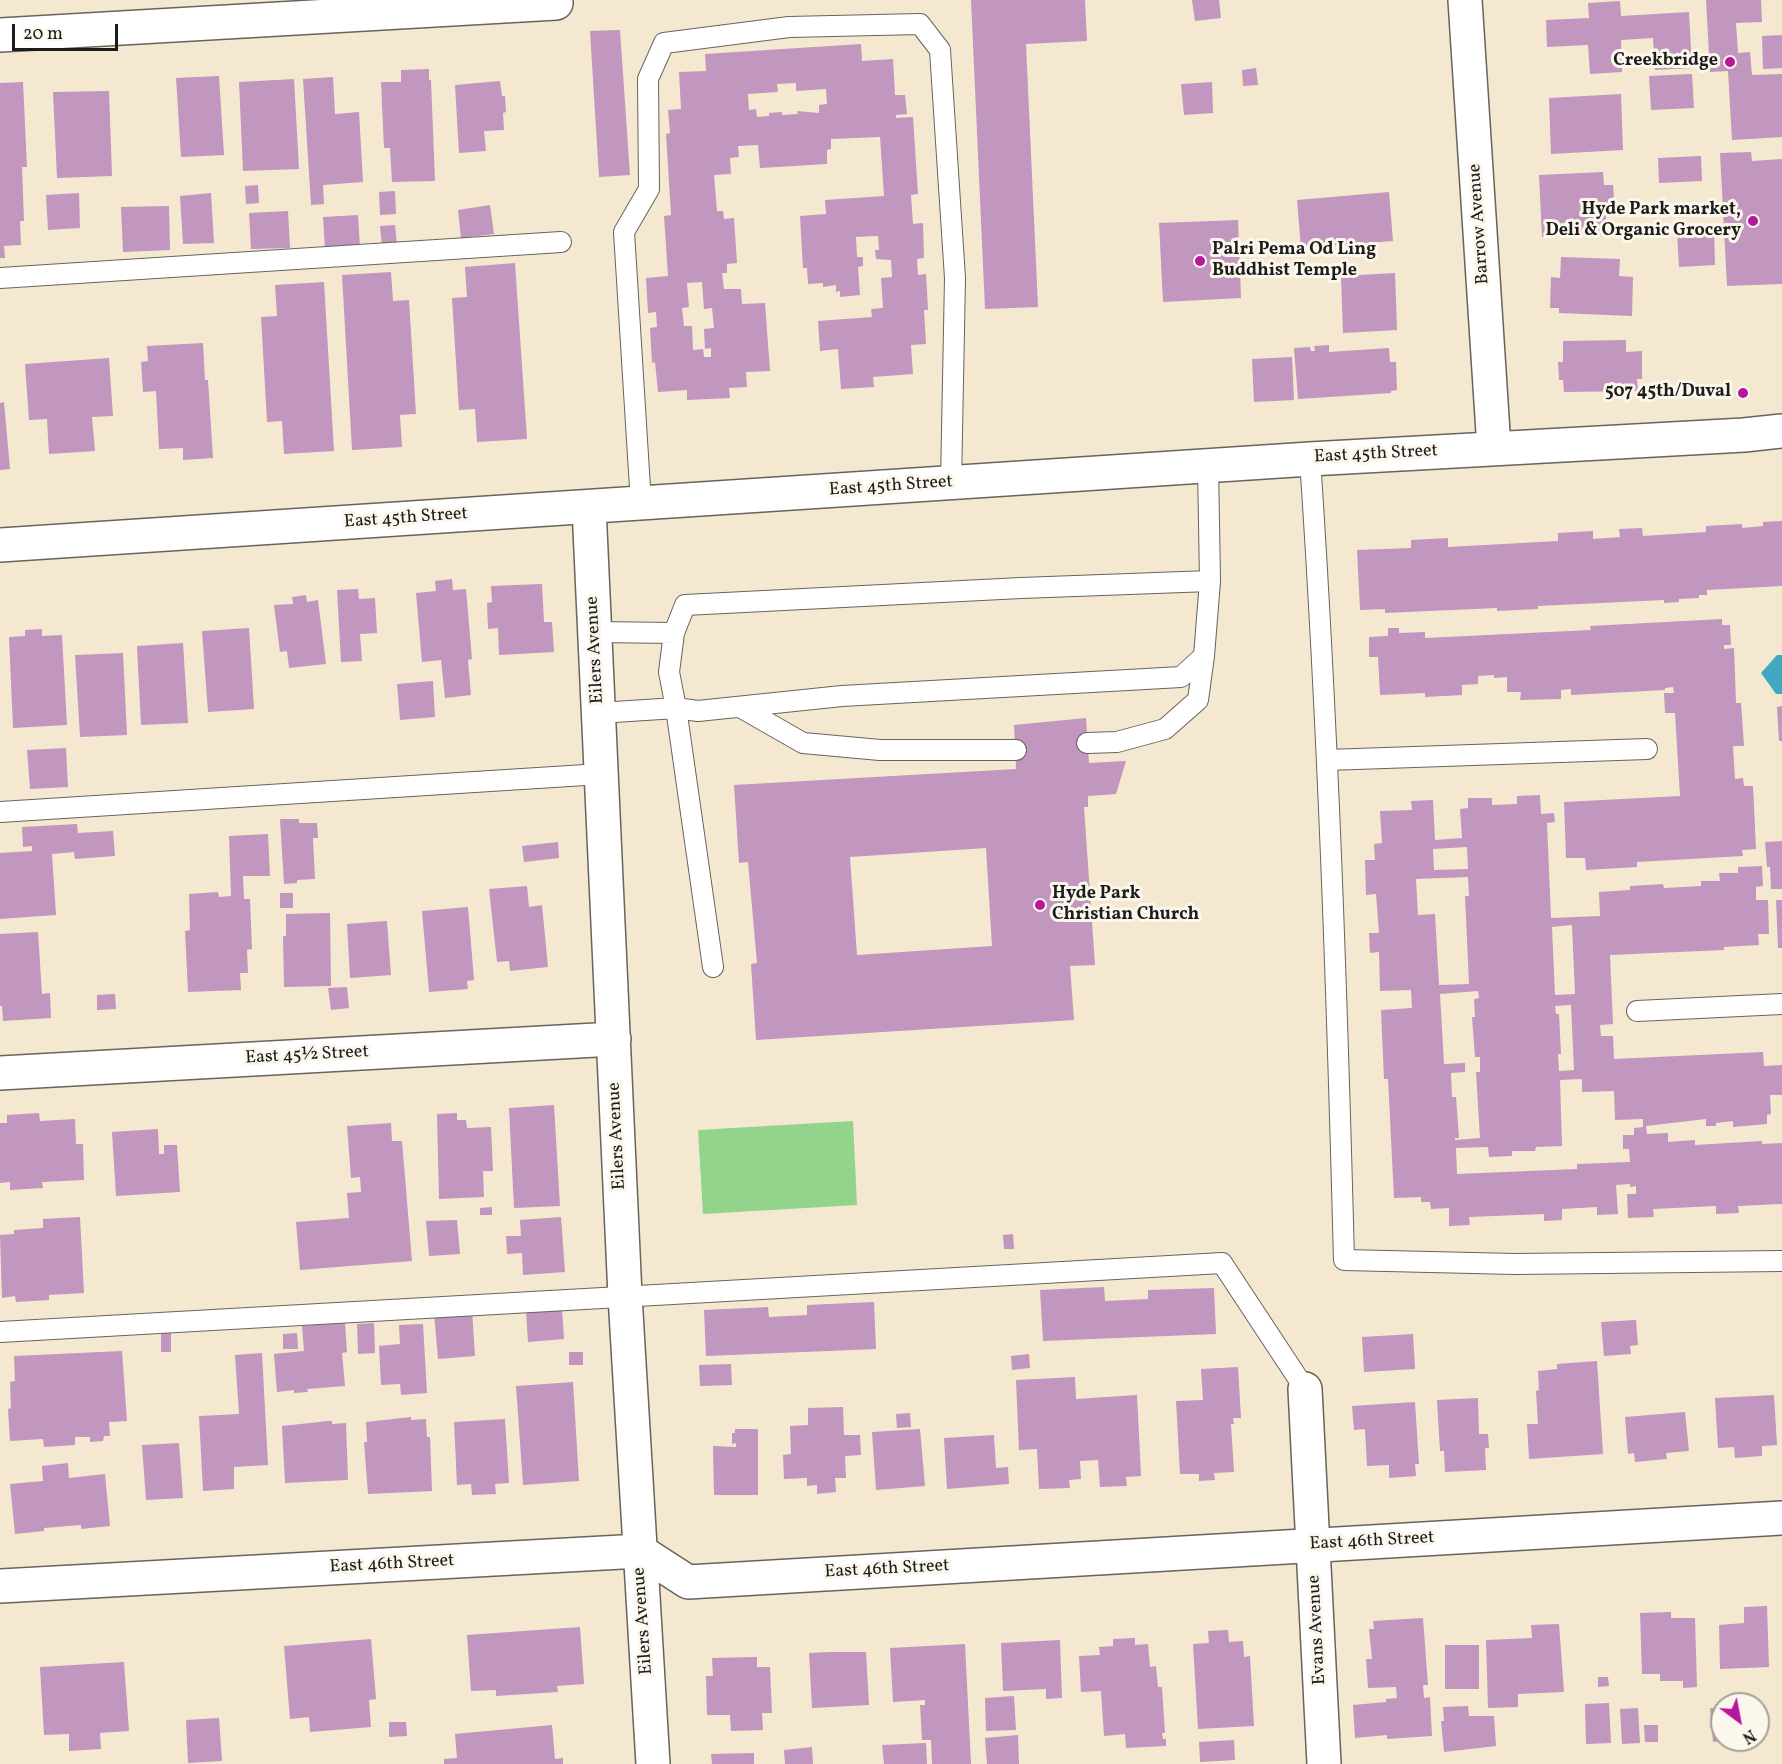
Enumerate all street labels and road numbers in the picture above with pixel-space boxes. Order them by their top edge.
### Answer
street label: Barrow Avenue [1465,163,1495,285]
street label: East 45th Street [1313,441,1439,469]
street label: East 45th Street [828,472,954,502]
street label: East 45th Street [343,504,469,534]
street label: Eilers Avenue [582,596,610,704]
street label: East 45½ Street [245,1042,369,1070]
street label: Eilers Avenue [604,1082,632,1190]
street label: East 46th Street [1309,1528,1435,1556]
street label: East 46th Street [329,1551,455,1579]
street label: East 46th Street [824,1556,950,1584]
street label: Eilers Avenue [629,1566,659,1676]
street label: Evans Avenue [1304,1574,1332,1686]

